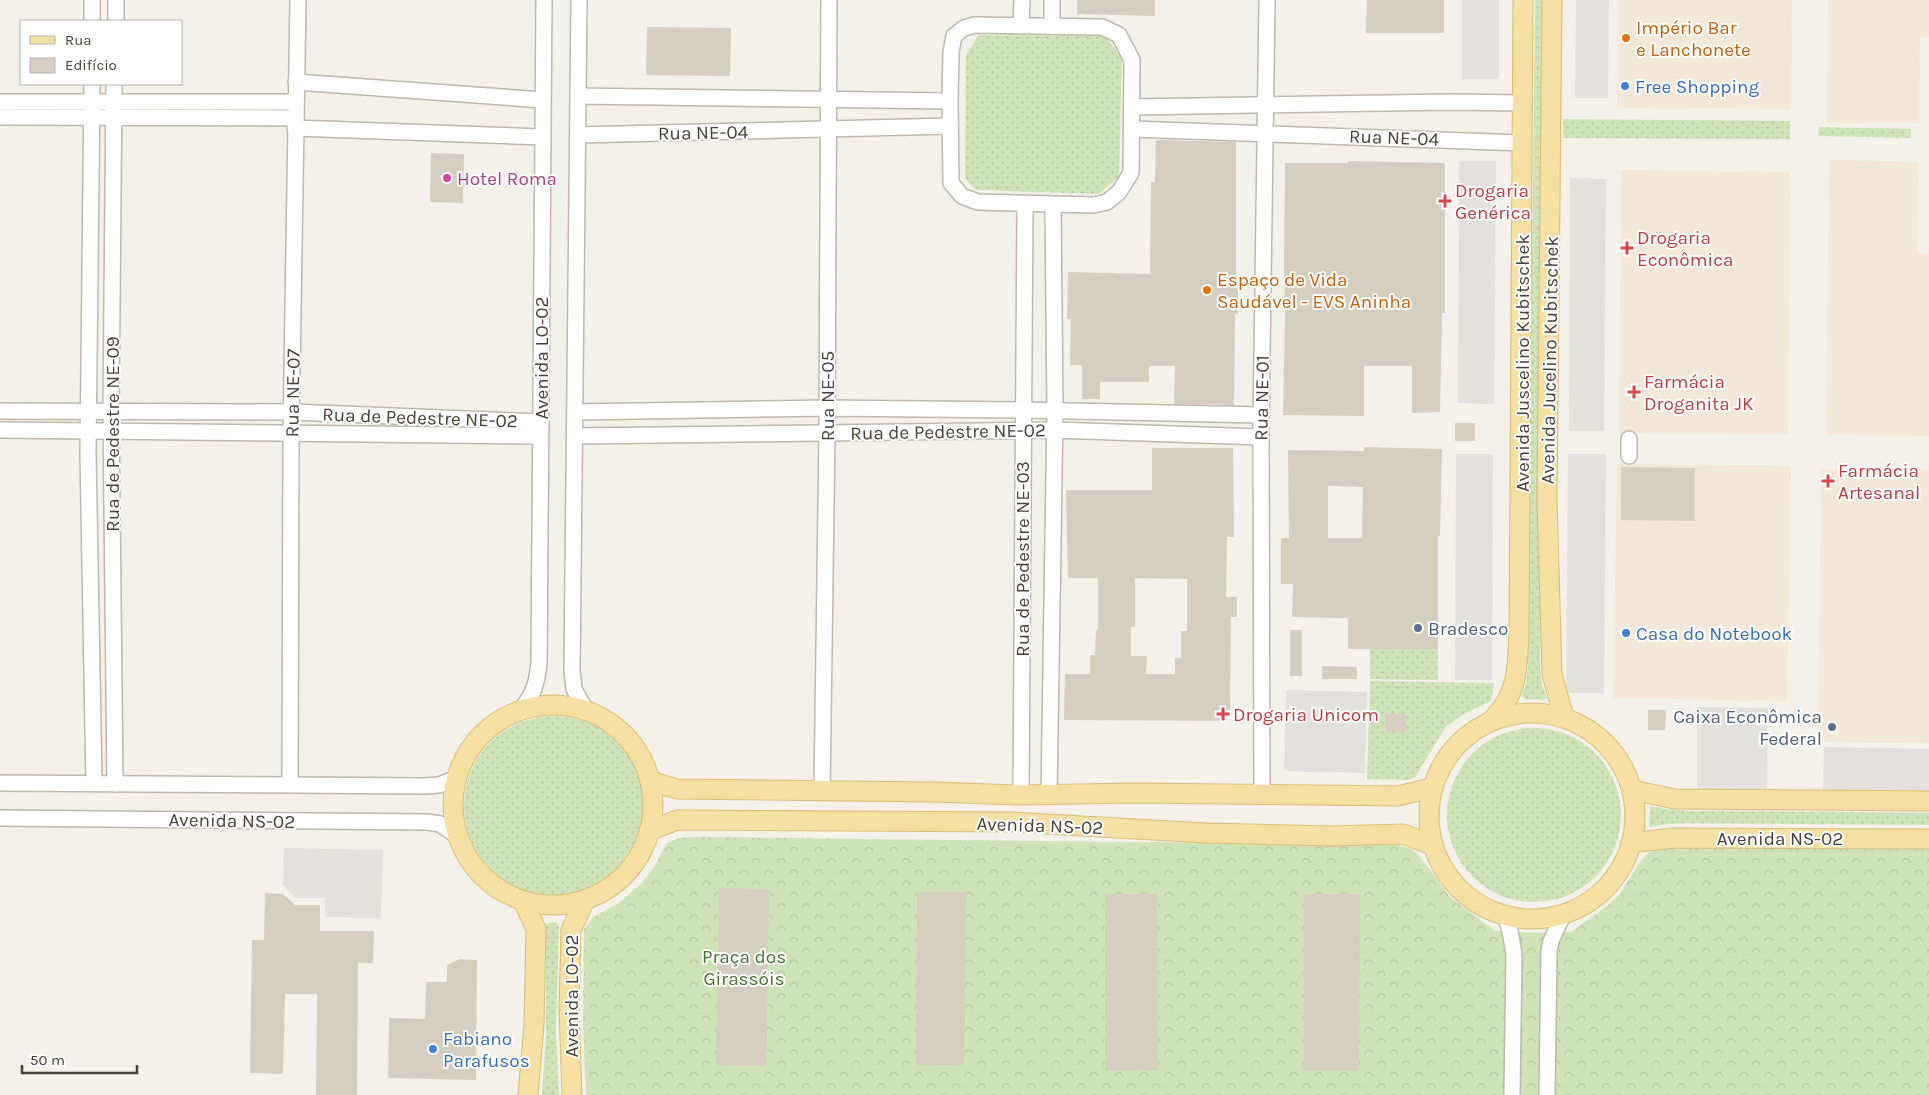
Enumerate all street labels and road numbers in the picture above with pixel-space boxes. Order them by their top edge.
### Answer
street label: Rua NE-04 [658,121,749,145]
street label: Rua NE-04 [1348,125,1440,151]
street label: Avenida Juscelino Kubitschek [1512,234,1534,492]
street label: Avenida Jucelino Kubitschek [1537,236,1563,484]
street label: Avenida LO-02 [531,296,553,420]
street label: Rua de Pedestre NE-09 [102,336,124,532]
street label: Rua NE-07 [281,348,305,438]
street label: Rua NE-05 [817,351,839,441]
street label: Rua NE-01 [1250,355,1274,441]
street label: Rua de Pedestre NE-02 [322,404,518,432]
street label: Rua de Pedestre NE-02 [850,419,1046,445]
street label: Rua de Pedestre NE-03 [1012,461,1034,657]
street label: Avenida NS-02 [169,809,295,833]
street label: Avenida NS-02 [976,813,1104,839]
street label: Avenida NS-02 [1717,828,1843,850]
street label: Avenida LO-02 [561,934,583,1058]

